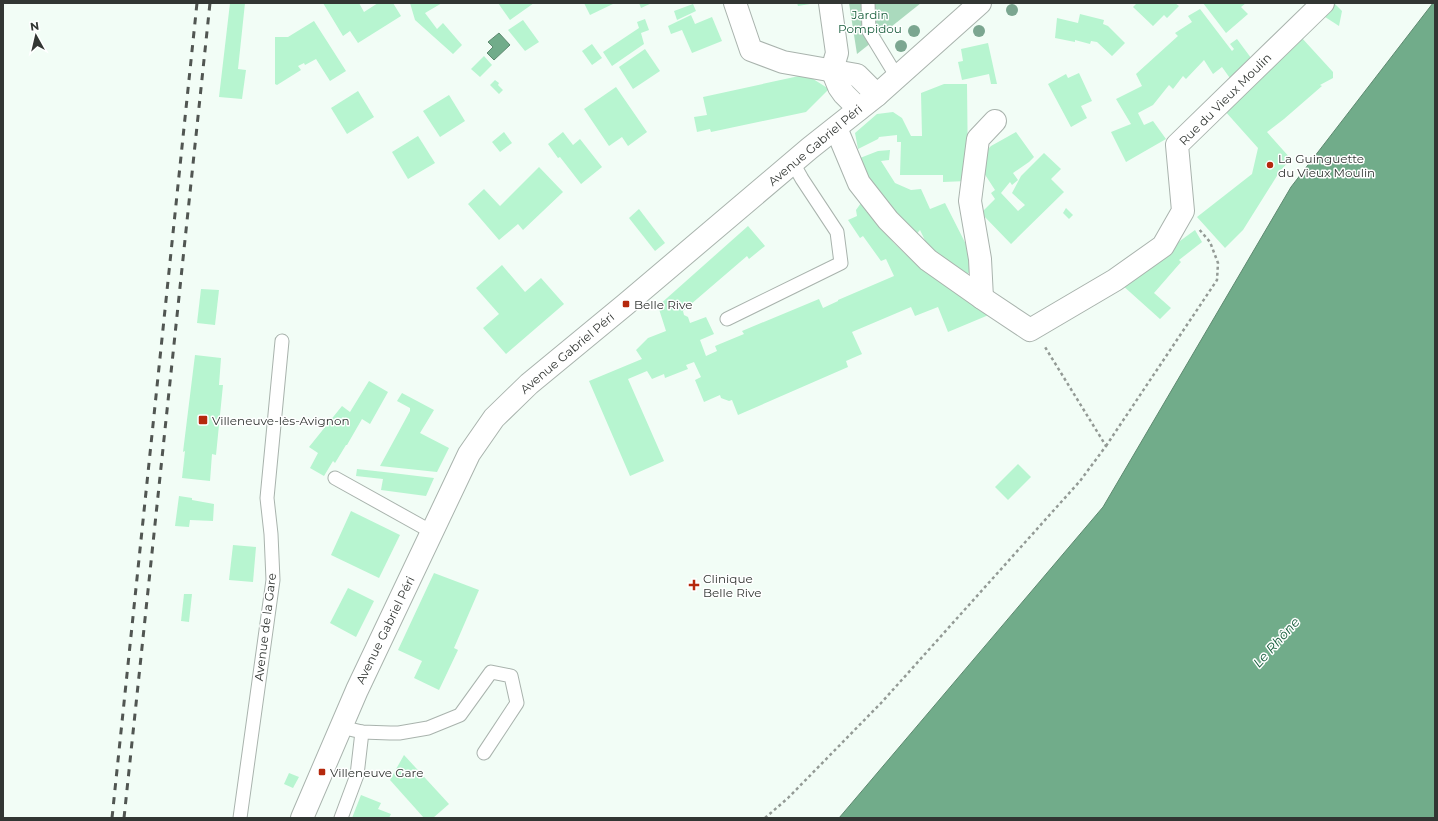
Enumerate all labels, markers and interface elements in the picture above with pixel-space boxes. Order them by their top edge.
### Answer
park label: Jardin Pompidou [838,7,902,36]
north arrow [16,16,56,56]
text: N [29,19,40,34]
street label: Rue du Vieux Moulin [1176,50,1274,148]
street label: Avenue Gabriel Péri [765,101,865,189]
place label: La Guinguette du Vieux Moulin [1278,151,1375,180]
marker: La Guinguette du Vieux Moulin [1265,160,1275,170]
place label: Belle Rive [634,297,693,312]
marker: Belle Rive [621,299,631,309]
street label: Avenue Gabriel Péri [517,309,617,397]
place label: Villeneuve-lès-Avignon [212,413,350,428]
marker: Villeneuve-lès-Avignon [197,414,209,426]
place label: Clinique Belle Rive [703,571,762,600]
street label: Avenue de la Gare [251,572,279,682]
street label: Avenue Gabriel Péri [352,574,418,686]
marker: Clinique Belle Rive [688,579,700,591]
water label: Le Rhône [1249,614,1303,670]
place label: Villeneuve Gare [330,765,424,780]
marker: Villeneuve Gare [317,767,327,777]

